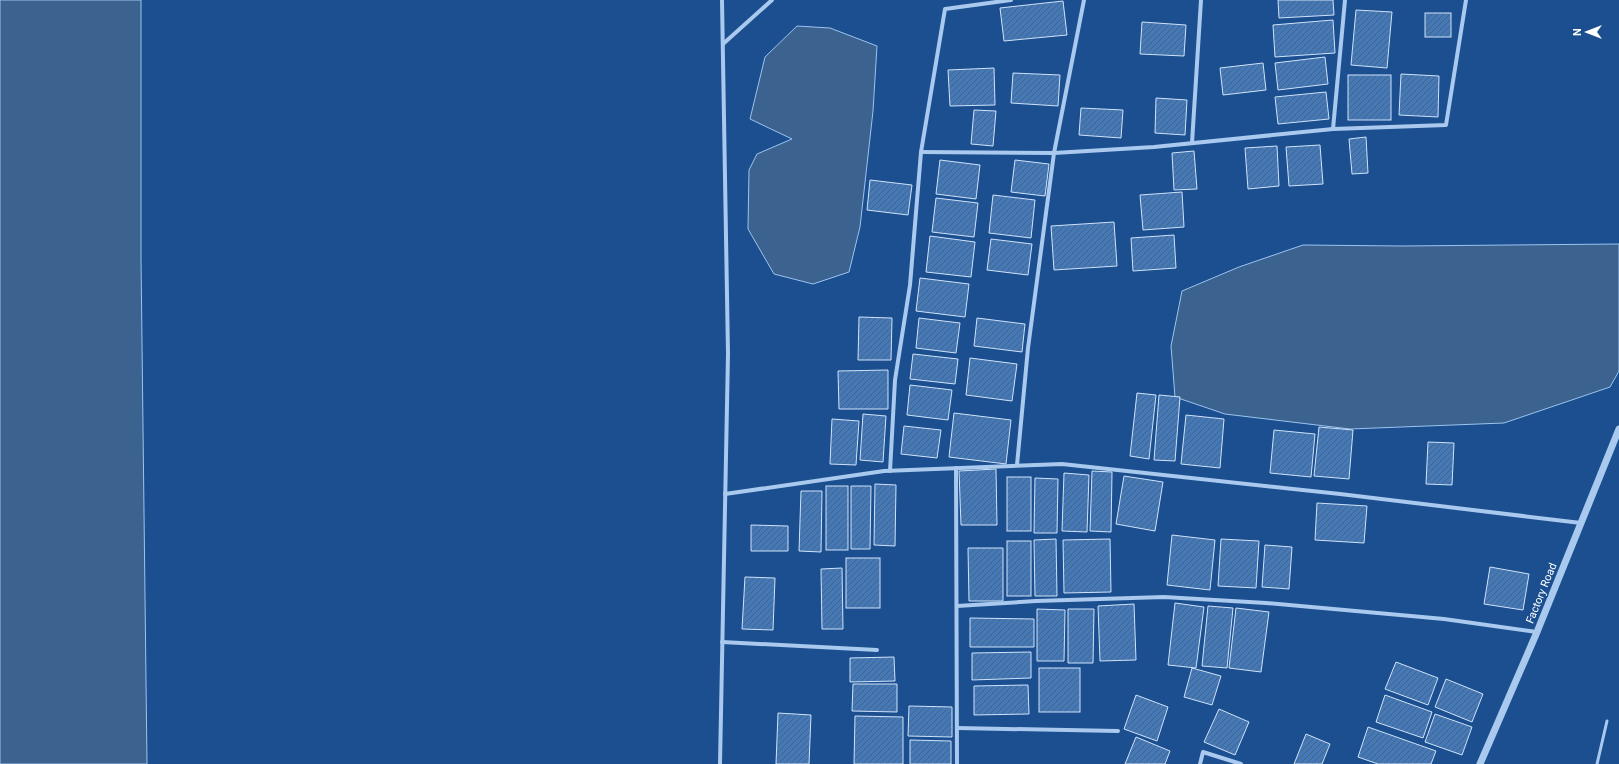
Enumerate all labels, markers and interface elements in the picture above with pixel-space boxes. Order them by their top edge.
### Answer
north arrow [1567,12,1607,52]
text: N [1571,28,1584,36]
street label: Factory Road [1523,561,1560,625]

